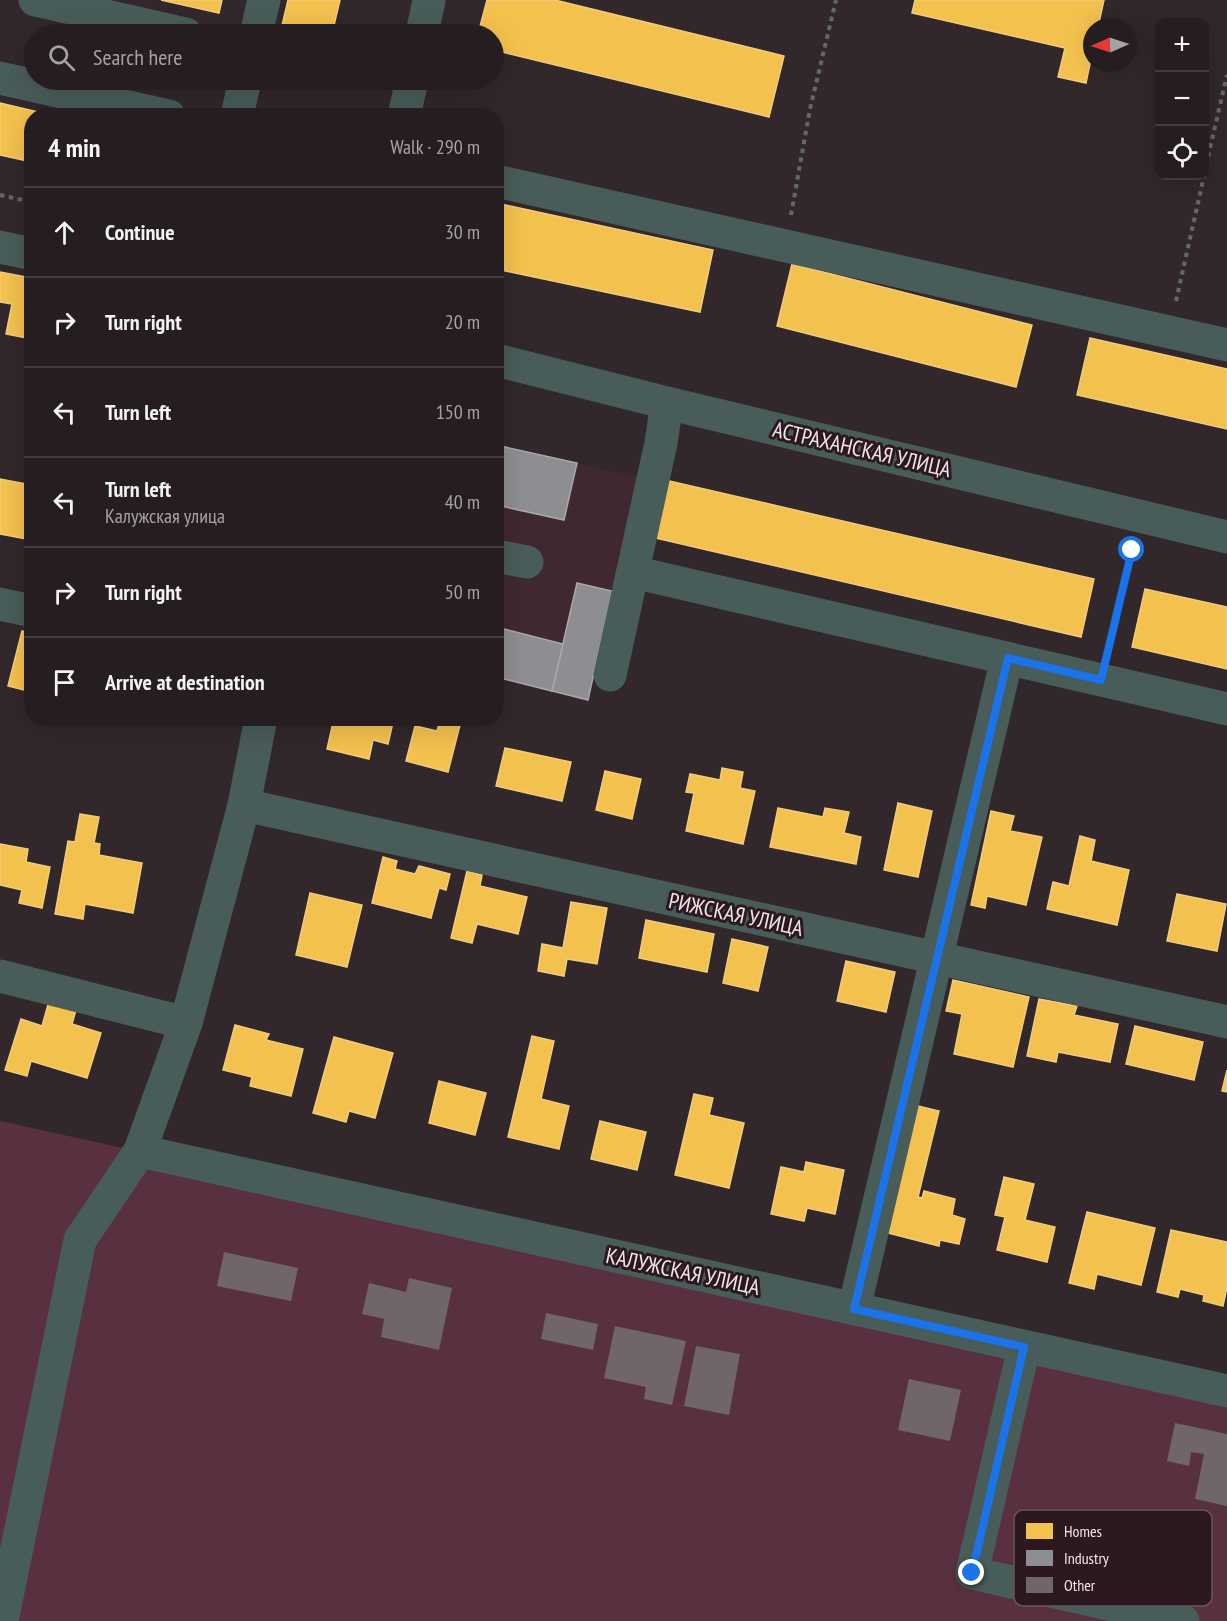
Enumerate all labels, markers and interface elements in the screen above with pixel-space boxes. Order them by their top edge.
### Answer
north arrow [1083,18,1137,72]
map controls [1155,18,1209,180]
button: + [1155,18,1209,72]
search box [24,24,504,90]
icon: search [45,41,78,74]
text: Search here [93,43,182,71]
button: − [1155,72,1209,126]
button: locate [1155,126,1209,180]
text: 4 min [48,131,101,164]
text: Walk · 290 m [390,134,480,160]
icon: ahead [48,216,81,249]
text: Continue [105,218,175,246]
text: 30 m [445,219,480,245]
icon: right [48,306,81,339]
text: Turn right [105,308,182,336]
text: 20 m [445,309,480,335]
icon: left [48,396,81,429]
text: Turn left [105,398,171,426]
text: 150 m [436,399,480,425]
street label: АСТРАХАНСКАЯ УЛИЦА [770,415,954,483]
text: Turn left [105,475,171,503]
icon: left [48,486,81,519]
text: 40 m [445,489,480,515]
text: Калужская улица [105,503,225,529]
route start [1118,536,1144,562]
icon: right [48,576,81,609]
text: Turn right [105,578,182,606]
text: 50 m [445,579,480,605]
icon: arrive [48,666,81,699]
text: Arrive at destination [105,668,265,696]
street label: РИЖСКАЯ УЛИЦА [666,886,806,942]
street label: КАЛУЖСКАЯ УЛИЦА [603,1241,763,1301]
legend [1014,1510,1212,1606]
text: Homes [1064,1521,1102,1541]
text: Industry [1064,1548,1109,1568]
route end [958,1559,984,1585]
text: Other [1064,1575,1096,1595]

